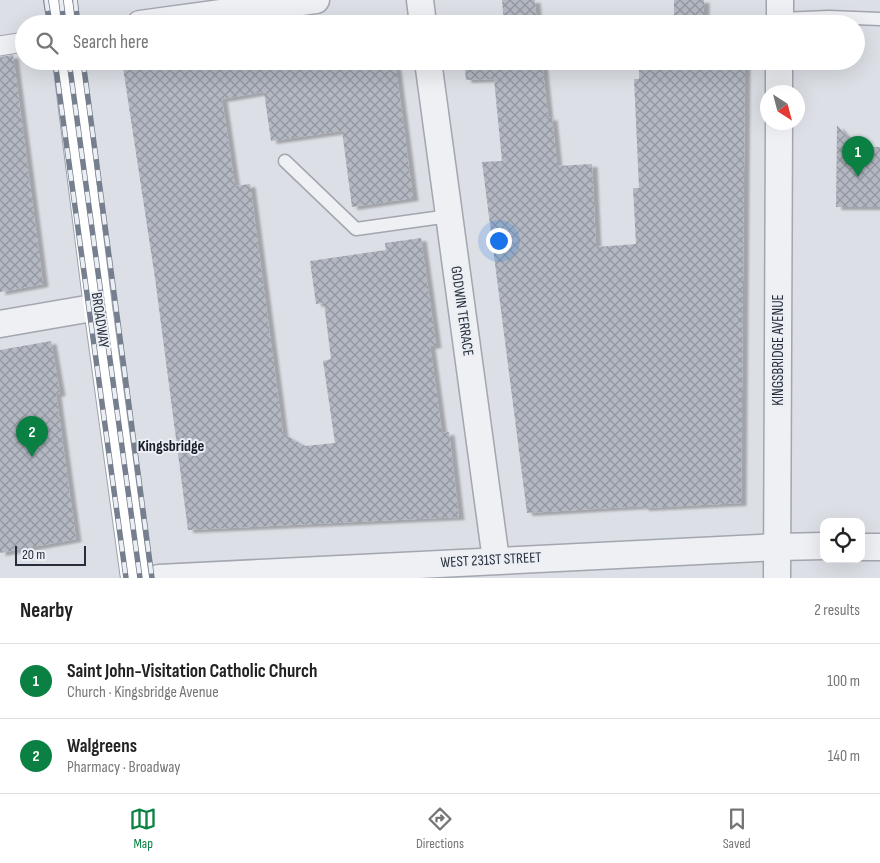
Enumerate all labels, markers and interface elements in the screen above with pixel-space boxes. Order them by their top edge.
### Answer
search box [15,15,865,70]
icon: search [33,29,61,57]
text: Search here [73,31,149,54]
north arrow [760,85,805,130]
pin: 1 [842,136,874,177]
your location [486,228,512,254]
street label: GODWIN TERRACE [446,265,478,357]
street label: BROADWAY [87,291,113,350]
street label: KINGSBRIDGE AVENUE [769,294,788,406]
pin: 2 [16,416,48,457]
district label: Kingsbridge [138,437,205,456]
map controls [820,518,865,563]
button: locate [820,518,865,563]
scale bar [15,543,86,566]
text: 20 m [22,546,45,563]
street label: WEST 231ST STREET [440,548,542,572]
text: Nearby [20,598,73,623]
text: 2 results [814,601,860,620]
text: Saint John-Visitation Catholic Church [67,660,317,683]
text: 1 [33,672,39,691]
text: 100 m [827,672,860,691]
text: Church · Kingsbridge Avenue [67,683,219,702]
text: Walgreens [67,735,137,758]
text: 2 [32,747,40,766]
text: 140 m [828,747,860,766]
text: Pharmacy · Broadway [67,758,180,777]
tab: Map [129,805,157,852]
tab: Directions [416,805,464,852]
tab: Saved [723,805,751,852]

